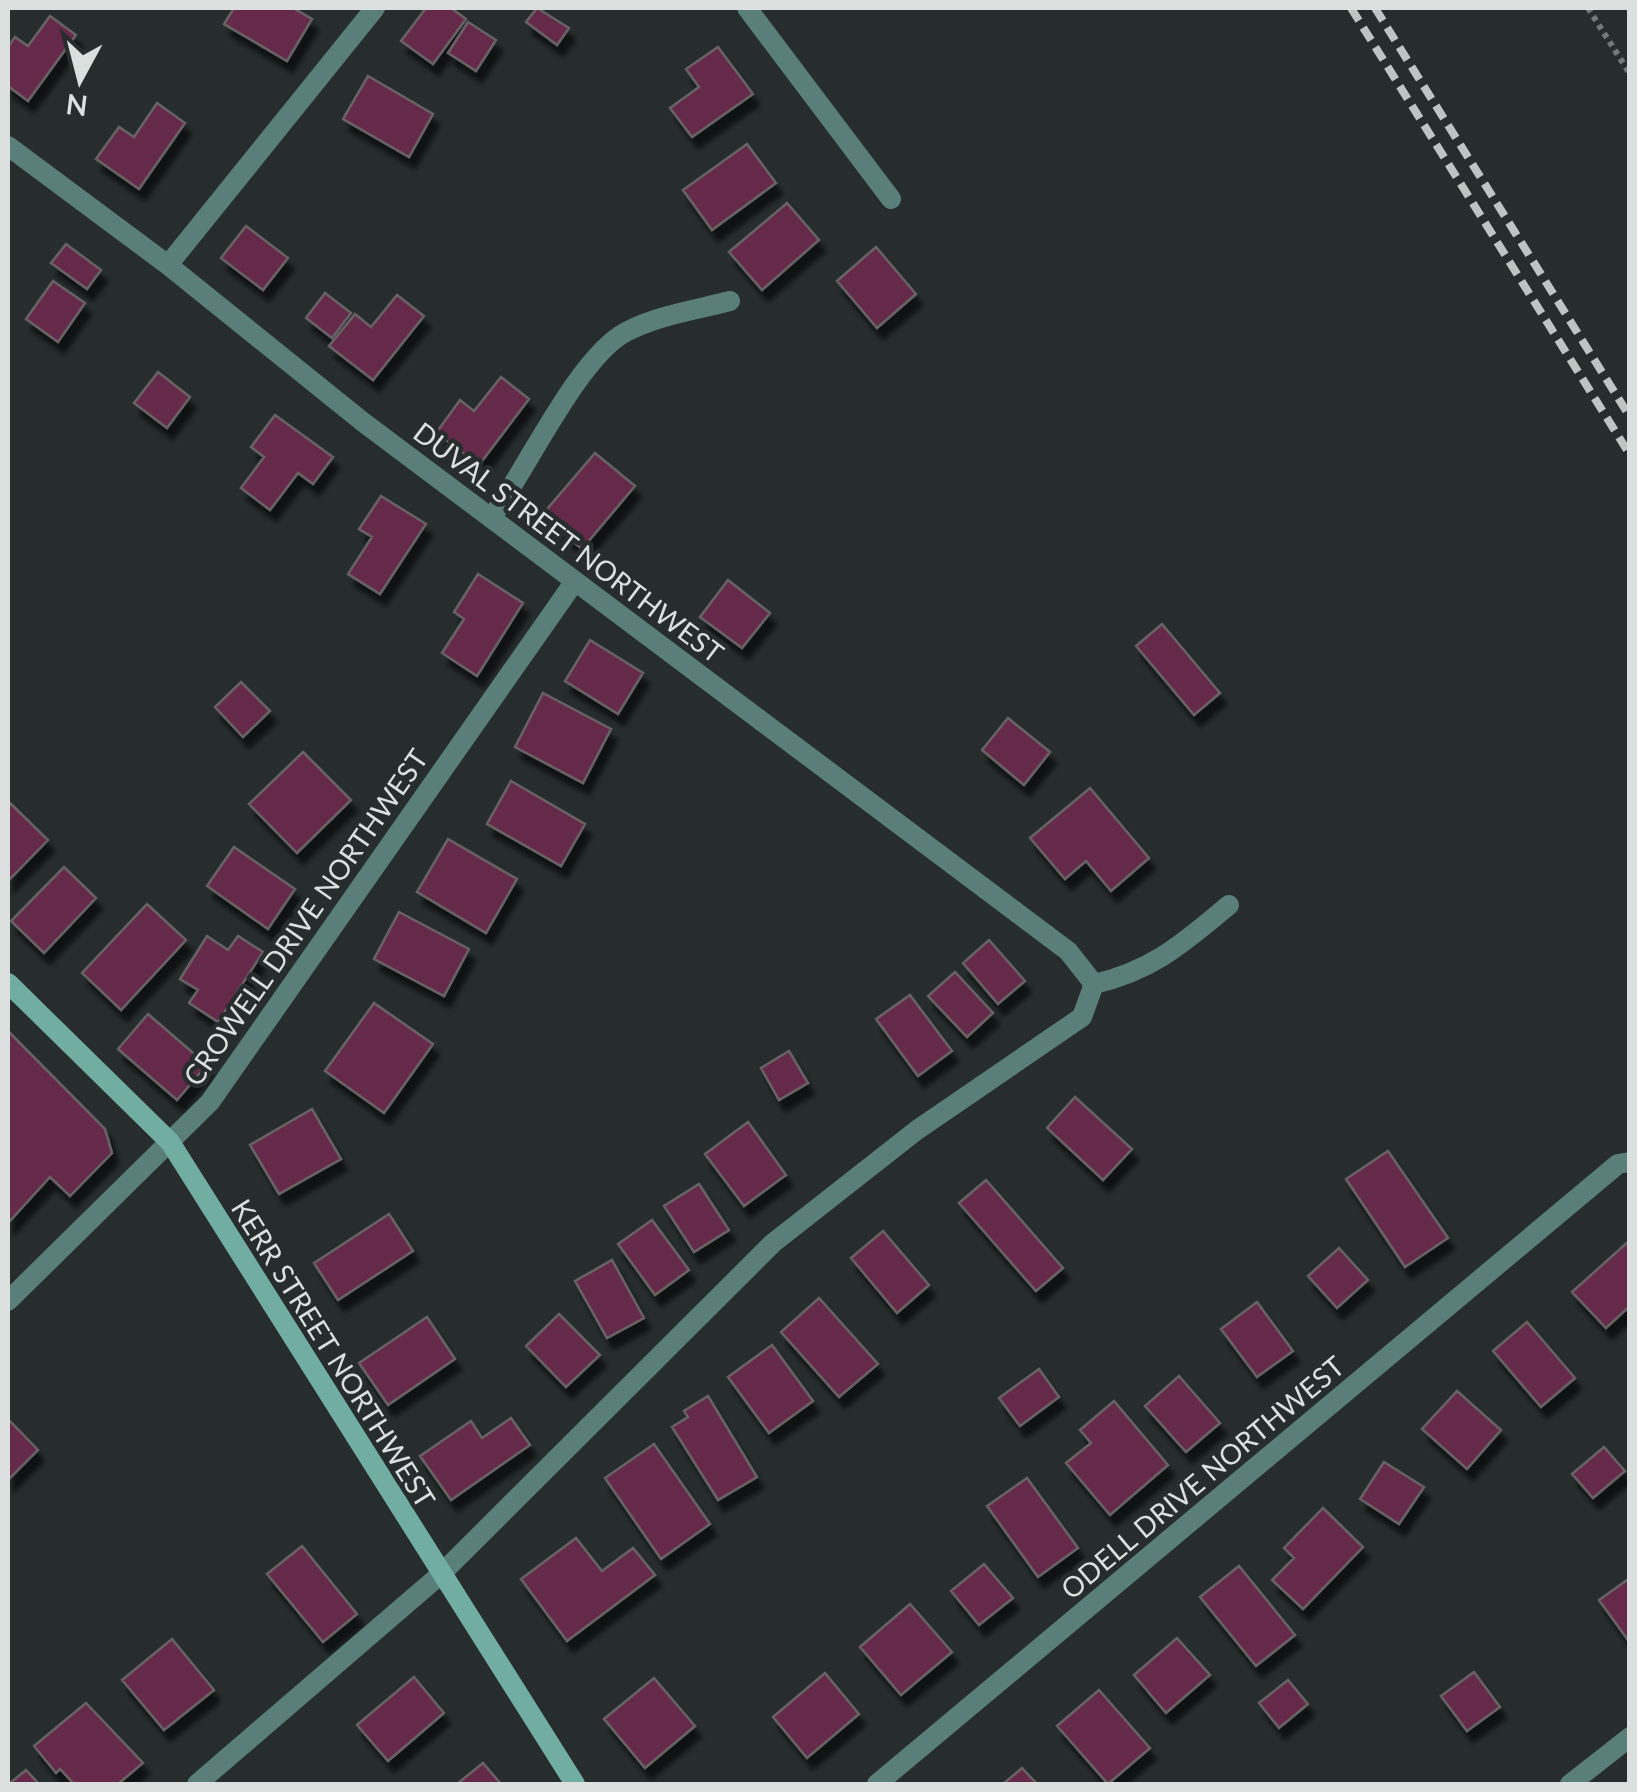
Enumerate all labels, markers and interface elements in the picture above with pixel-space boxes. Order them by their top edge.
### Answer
north arrow [30,30,130,130]
text: N [64,88,90,124]
street label: DUVAL STREET NORTHWEST [407,414,731,670]
street label: CROWELL DRIVE NORTHWEST [176,742,435,1092]
street label: KERR STREET NORTHWEST [225,1193,443,1514]
street label: ODELL DRIVE NORTHWEST [1053,1348,1351,1606]

